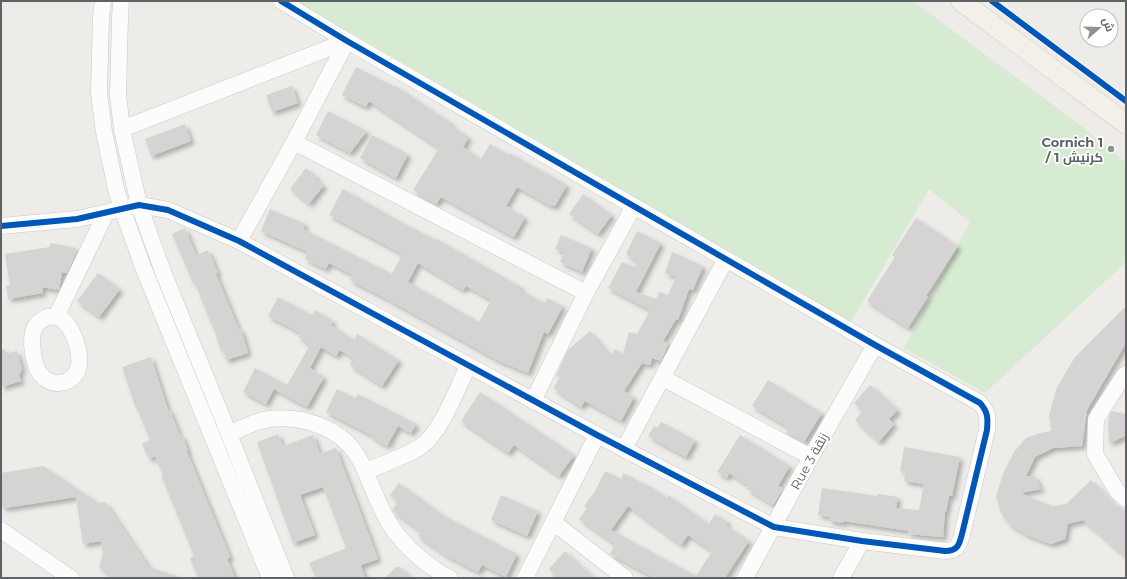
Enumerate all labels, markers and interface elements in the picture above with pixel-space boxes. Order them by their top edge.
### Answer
north arrow [1079,8,1119,48]
text: ش [1099,16,1117,34]
place label: Cornich 1 / كرنيش 1 [1041,134,1103,165]
marker: Cornich 1 / كرنيش 1 [1106,144,1116,154]
street label: Rue 3 زنقة [787,430,831,492]

